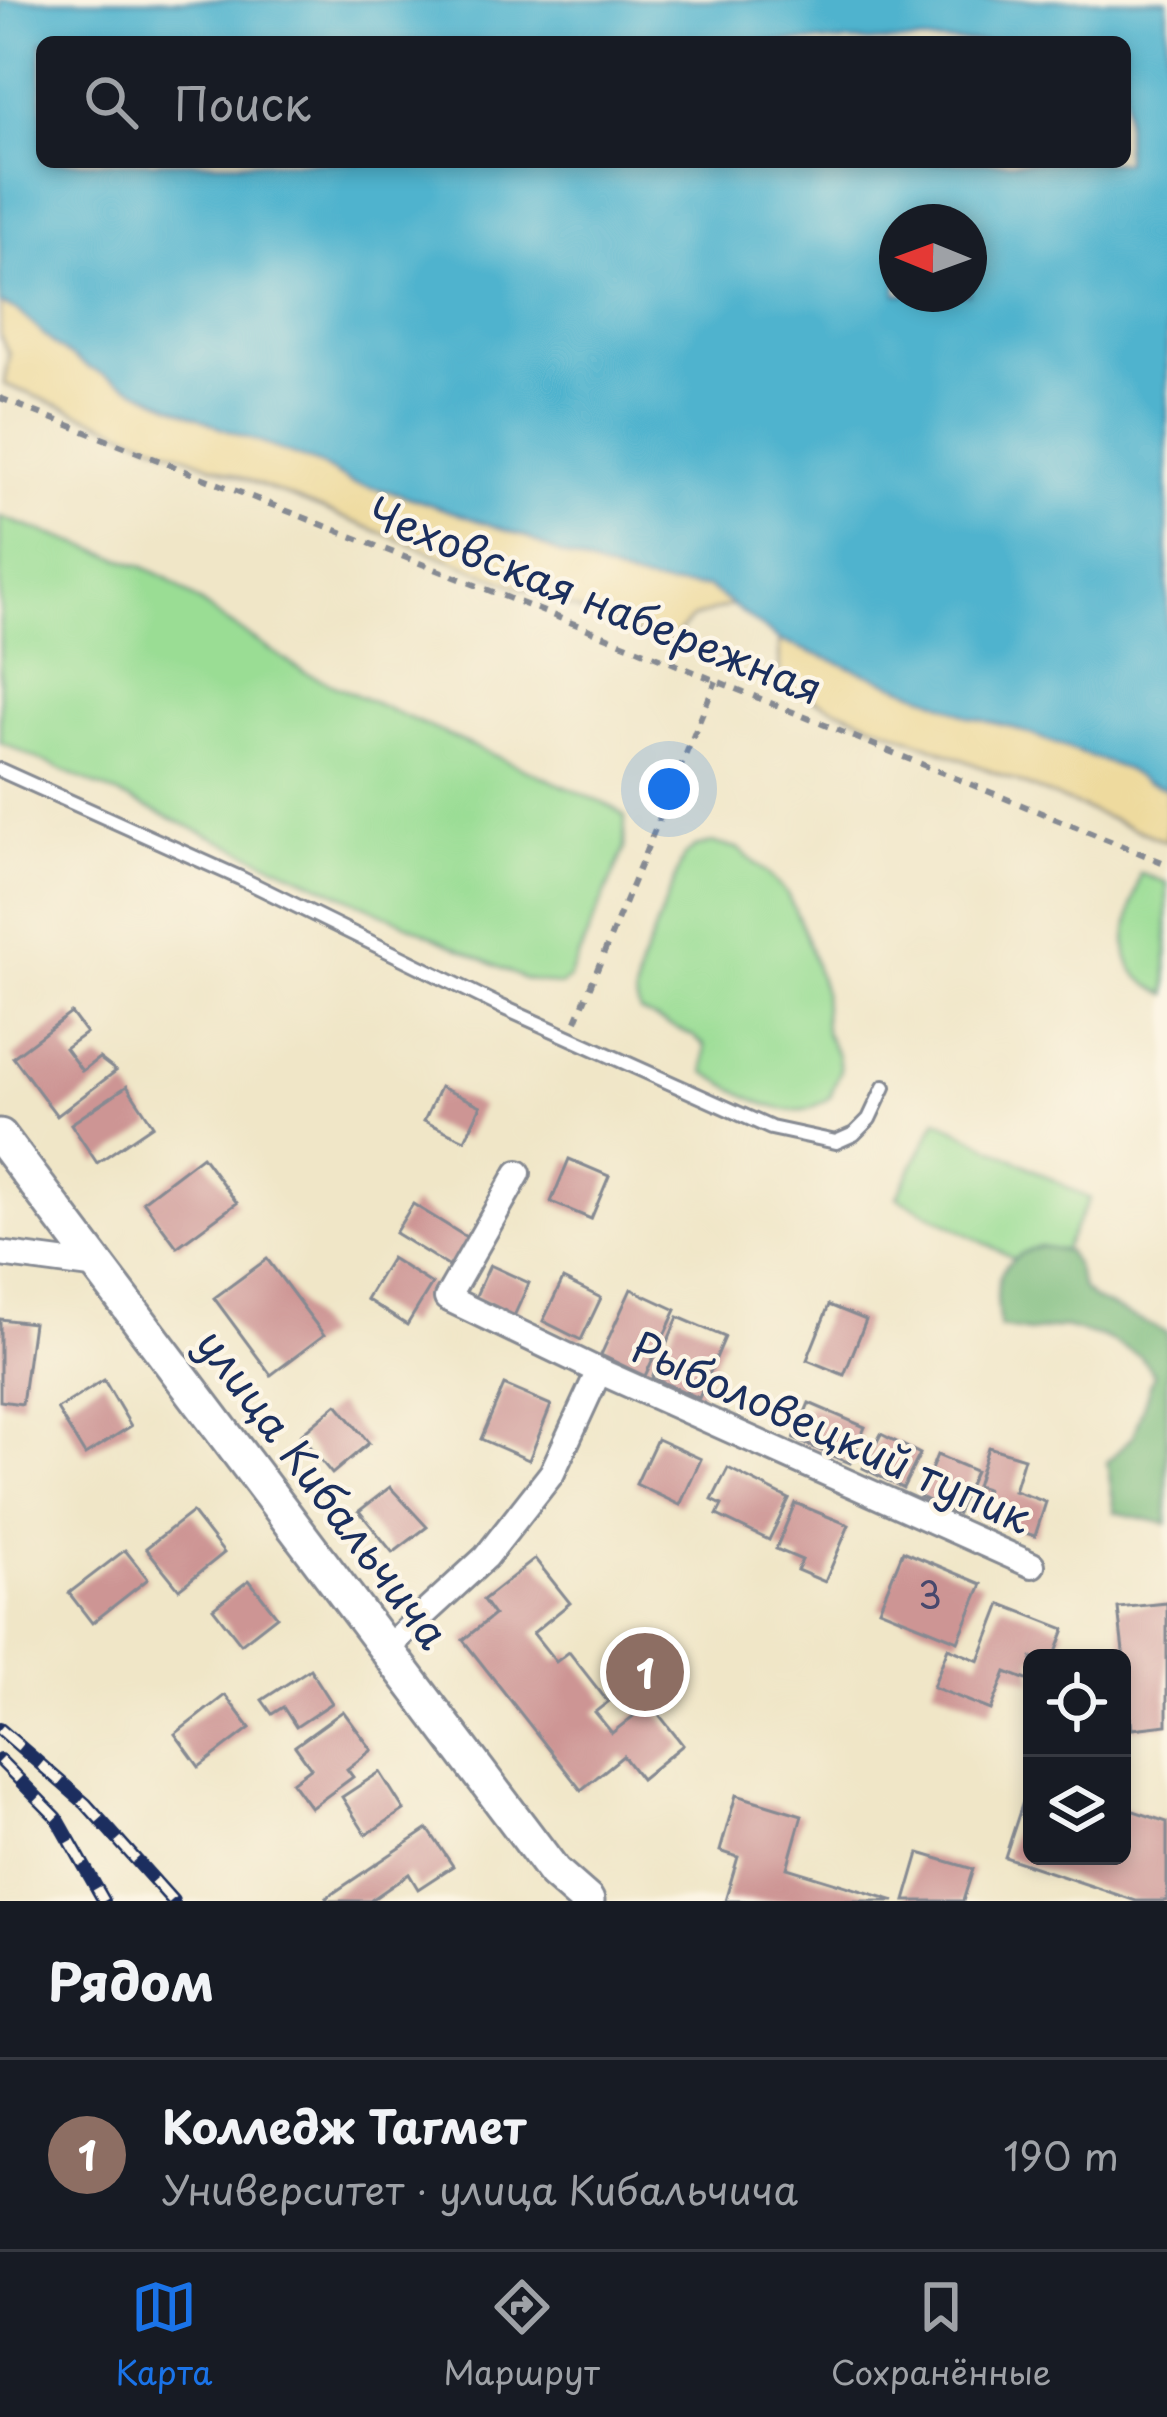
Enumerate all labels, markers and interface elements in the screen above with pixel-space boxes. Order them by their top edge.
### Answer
search box [36,36,1131,168]
text: Поиск [174,68,311,136]
icon: search [78,69,144,135]
north arrow [879,204,987,312]
street label: Чеховская набережная [359,479,832,719]
your location [639,759,699,819]
street label: улица Кибальчича [183,1314,466,1661]
street label: Рыболовецкий тупик [622,1314,1042,1547]
house number: 3 [918,1567,942,1621]
pin: 1 [606,1627,684,1717]
map controls [1023,1649,1131,1865]
button: locate [1023,1649,1131,1757]
button: layers [1023,1757,1131,1865]
text: Рядом [48,1941,214,2018]
text: Колледж Тагмет [162,2091,526,2159]
text: 1 [78,2125,96,2184]
text: 190 m [1003,2125,1119,2184]
text: Университет · улица Кибальчича [162,2159,798,2218]
tab: Карта [116,2274,212,2396]
tab: Маршрут [444,2274,600,2396]
tab: Сохранённые [831,2274,1051,2396]

